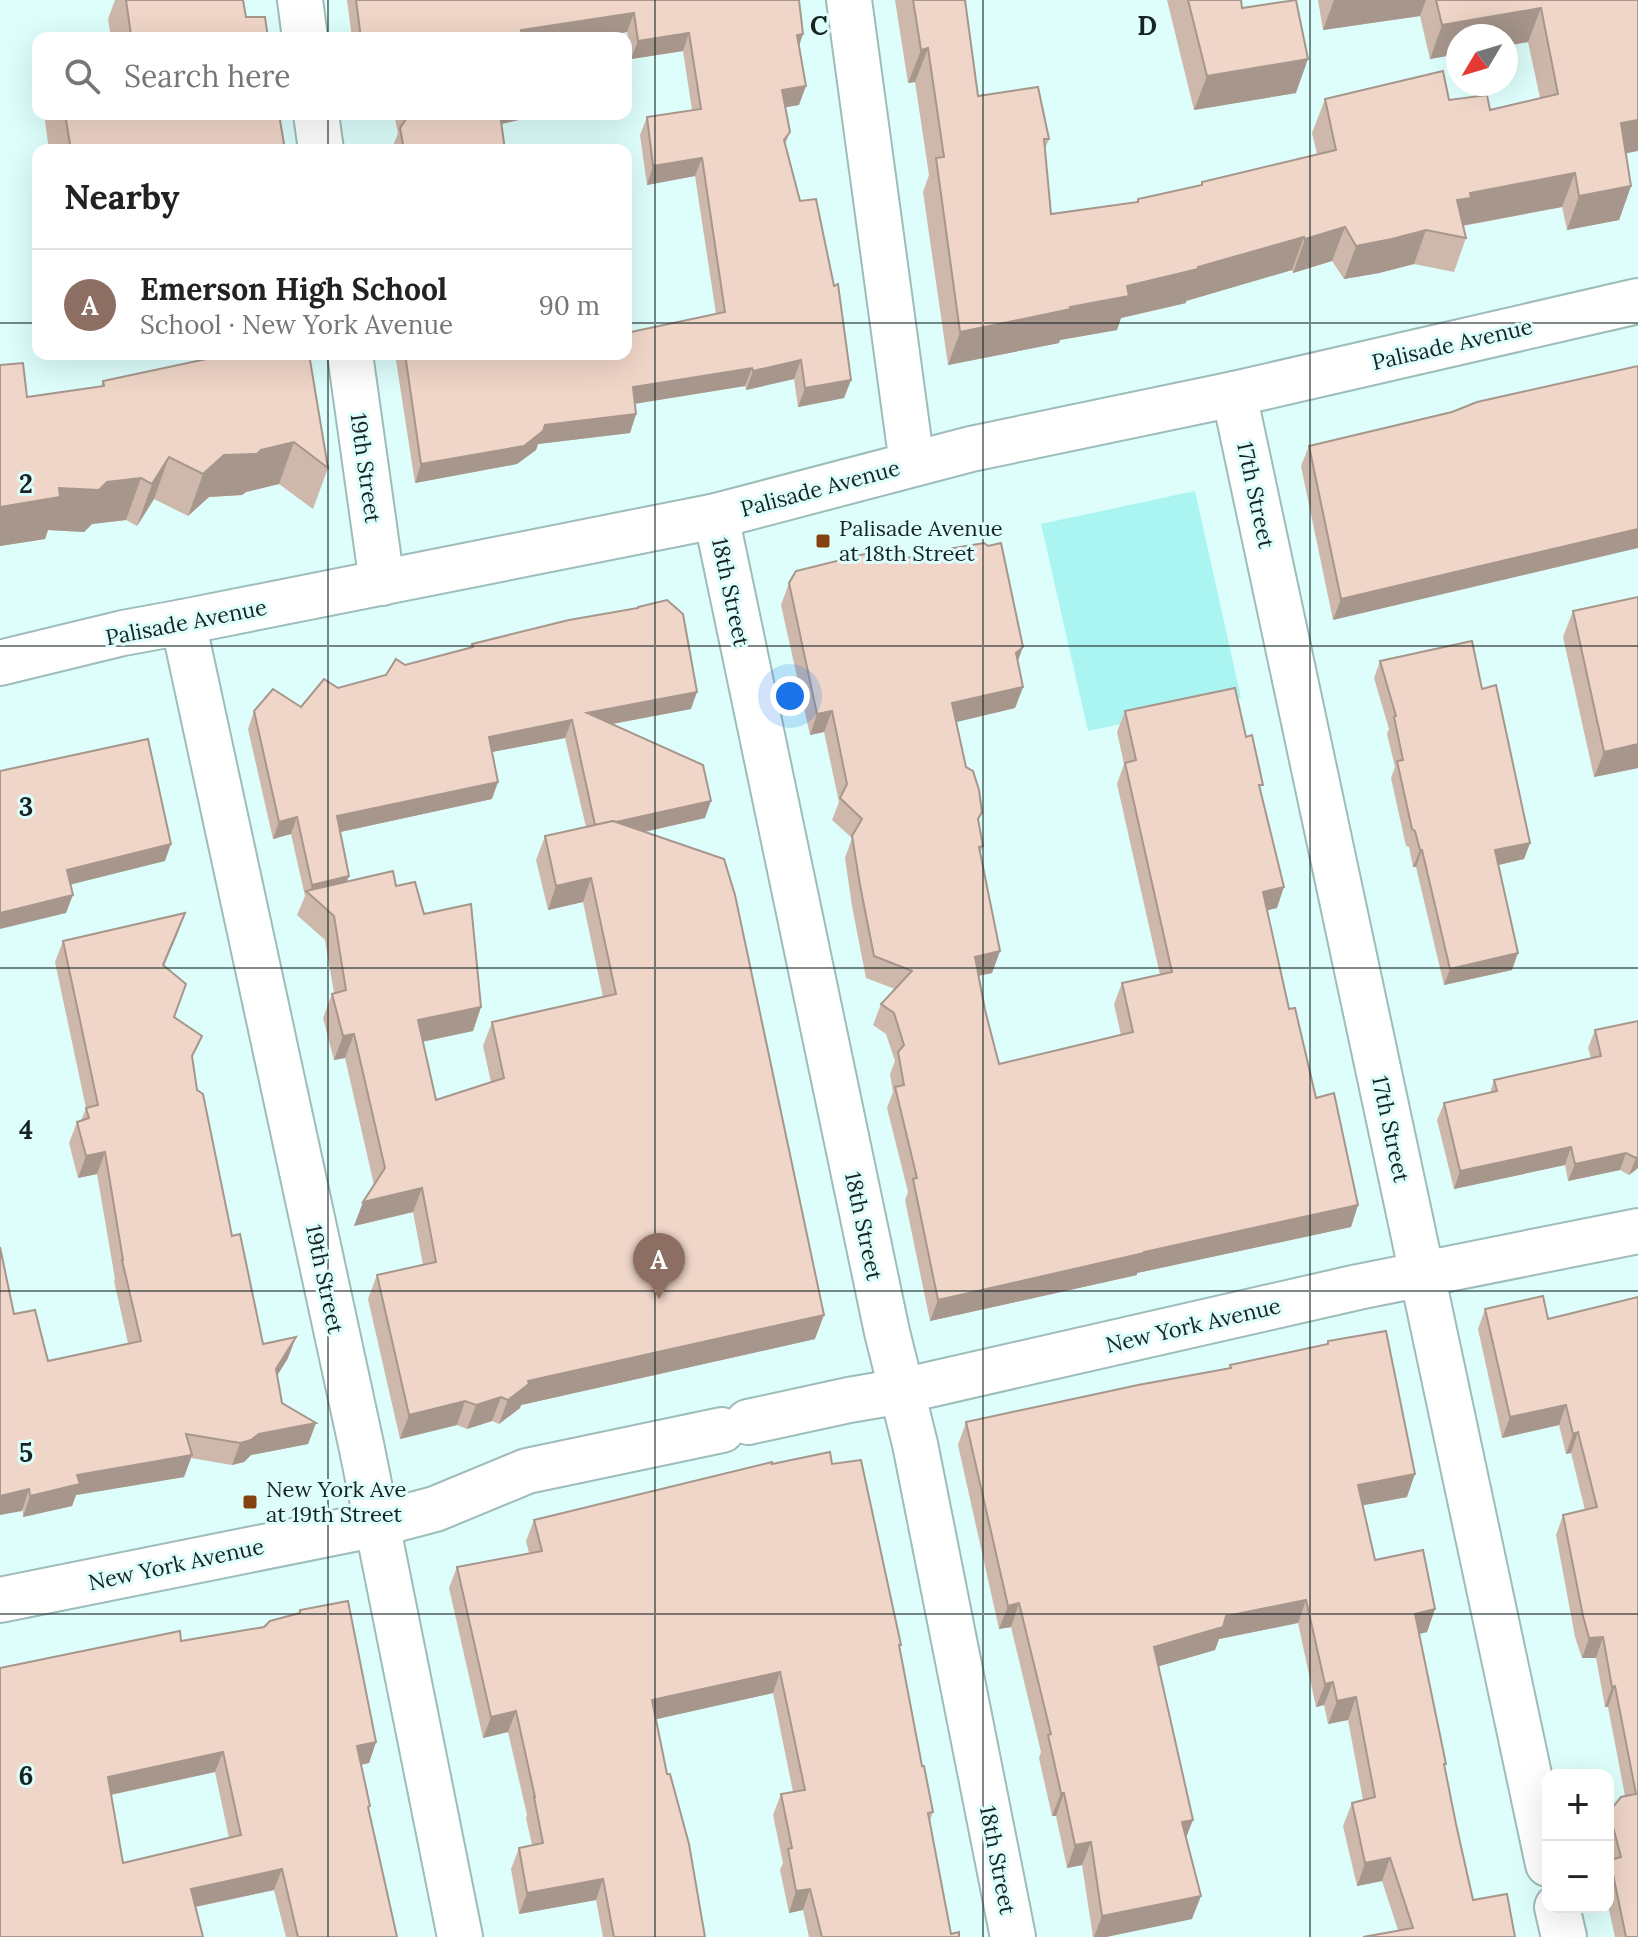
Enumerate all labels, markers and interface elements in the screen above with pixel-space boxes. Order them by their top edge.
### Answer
text: C [810,9,828,42]
text: D [1137,9,1157,42]
north arrow [1446,24,1518,96]
search box [32,32,632,120]
icon: search [60,54,104,98]
text: Search here [124,57,291,95]
text: Nearby [64,175,180,218]
text: Emerson High School [140,270,447,308]
text: A [81,289,99,322]
text: 90 m [539,289,600,322]
text: School · New York Avenue [140,308,453,341]
street label: Palisade Avenue [1369,312,1535,376]
street label: 19th Street [344,411,388,525]
street label: 17th Street [1231,439,1281,551]
street label: Palisade Avenue [737,453,903,523]
text: 2 [19,467,33,500]
place label: Palisade Avenue at 18th Street [839,514,1003,567]
marker: Palisade Avenue at 18th Street [814,532,832,550]
street label: 18th Street [706,535,756,649]
street label: Palisade Avenue [103,593,269,651]
your location [770,676,810,716]
text: 3 [19,790,33,823]
street label: 17th Street [1366,1073,1416,1185]
text: 4 [19,1113,33,1146]
street label: 18th Street [839,1169,889,1283]
street label: 19th Street [300,1222,350,1336]
pin: A [633,1233,685,1299]
street label: New York Avenue [1103,1291,1283,1359]
text: 5 [19,1436,33,1469]
place label: New York Ave at 19th Street [266,1475,406,1528]
marker: New York Ave at 19th Street [241,1493,259,1511]
street label: New York Avenue [86,1532,266,1596]
text: 6 [19,1759,33,1792]
map controls [1542,1769,1614,1913]
button: + [1542,1769,1614,1841]
street label: 18th Street [974,1803,1022,1917]
button: − [1542,1841,1614,1913]

